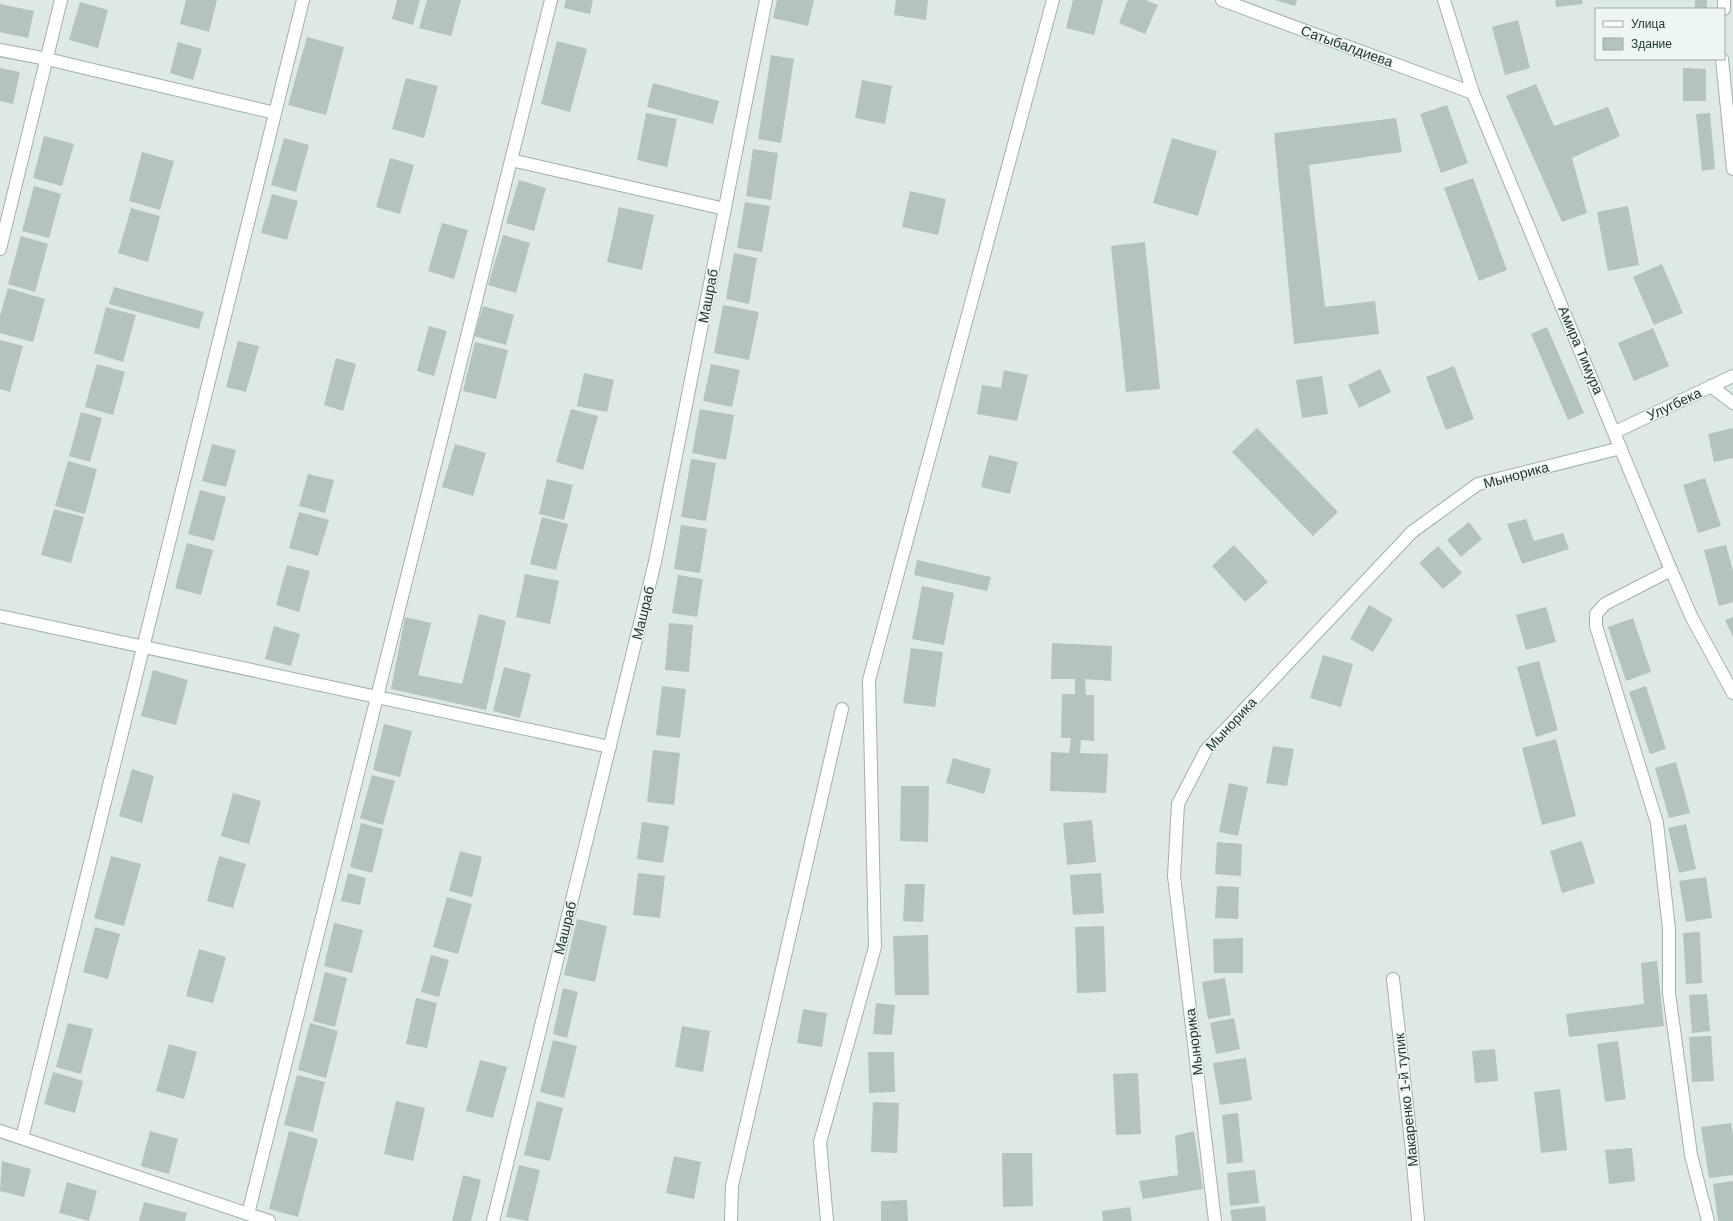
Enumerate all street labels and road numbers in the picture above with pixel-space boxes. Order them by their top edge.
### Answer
street label: Сатыбалдиева [1299,22,1395,70]
street label: Машраб [695,268,721,324]
street label: Амира Тимура [1555,304,1607,397]
street label: Улугбека [1644,384,1704,424]
street label: Мынорика [1482,459,1551,491]
street label: Машраб [629,585,657,641]
street label: Мынорика [1202,694,1260,754]
street label: Машраб [551,900,579,956]
street label: Мынорика [1182,1008,1206,1076]
street label: Макаренко 1-й тупик [1391,1031,1421,1168]

